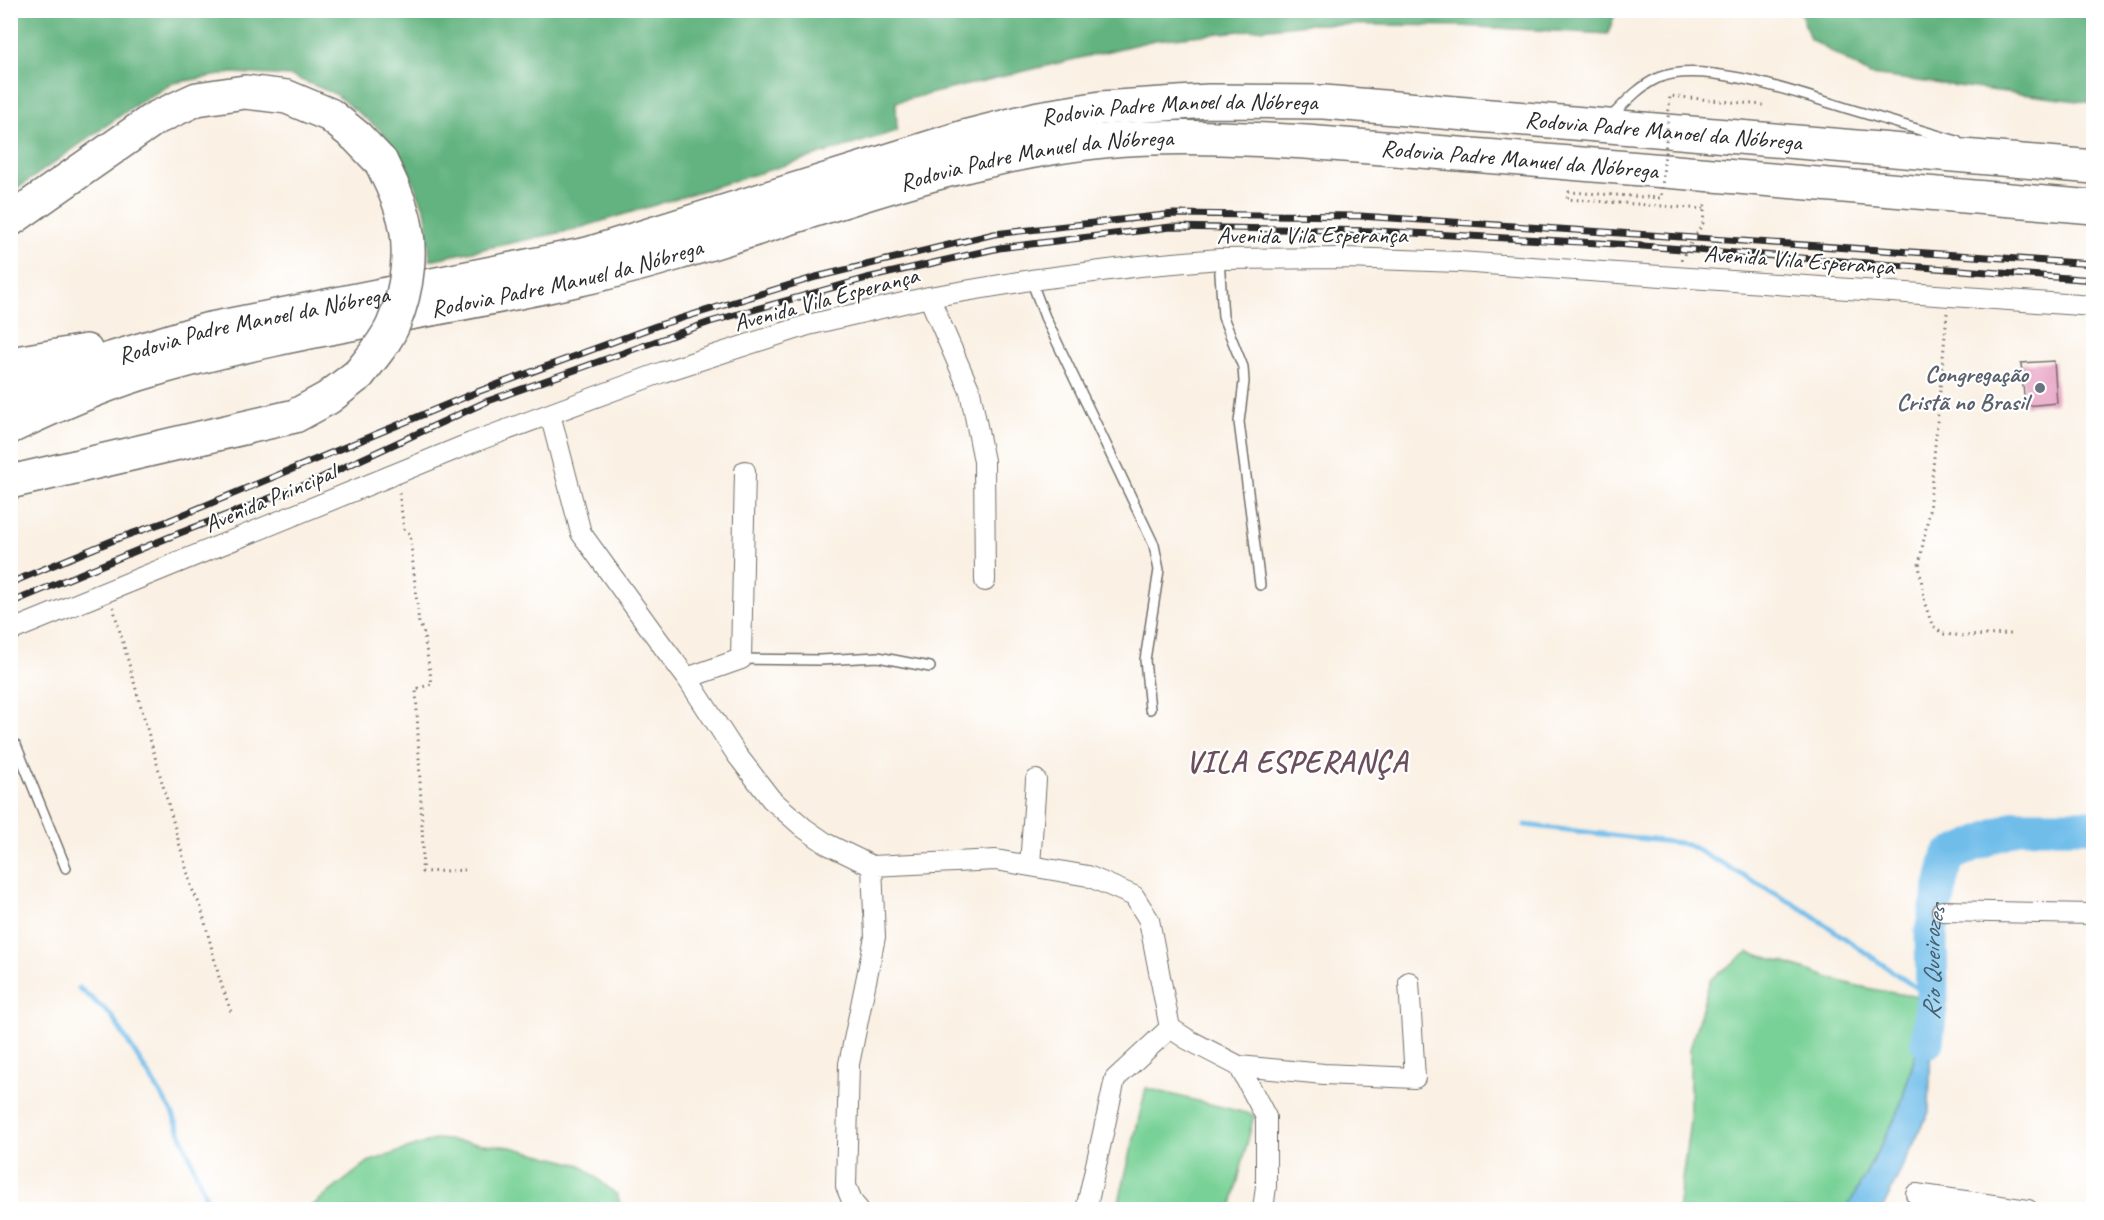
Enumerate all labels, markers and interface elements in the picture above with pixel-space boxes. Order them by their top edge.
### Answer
street label: Rodovia Padre Manoel da Nóbrega [1039,86,1319,132]
street label: Rodovia Padre Manoel da Nóbrega [1524,104,1804,157]
street label: Rodovia Padre Manuel da Nóbrega [896,123,1175,198]
street label: Rodovia Padre Manuel da Nóbrega [1380,133,1661,186]
street label: Avenida Vila Esperança [1217,220,1409,250]
street label: Rodovia Padre Manuel da Nóbrega [428,231,707,324]
street label: Avenida Vila Esperança [1703,238,1896,282]
street label: Avenida Vila Esperança [730,259,923,338]
street label: Rodovia Padre Manoel da Nóbrega [114,279,393,371]
place label: Congregação Cristã no Brasil [1897,359,2033,417]
marker: Congregação Cristã no Brasil [2033,381,2047,395]
street label: Avenida Principal [200,455,344,539]
district label: VILA ESPERANÇA [1186,743,1409,781]
water label: Rio Queirozes [1913,898,1954,1021]

